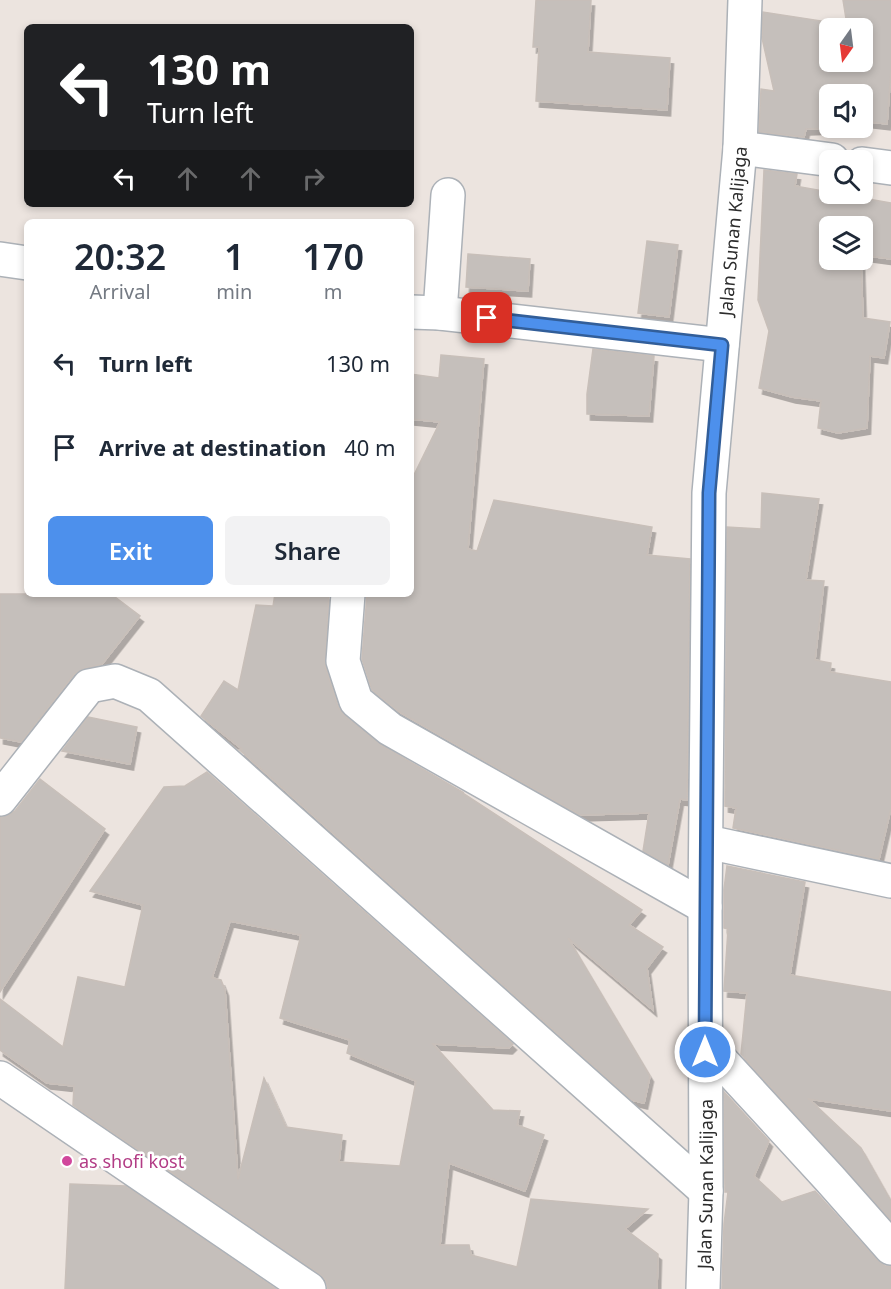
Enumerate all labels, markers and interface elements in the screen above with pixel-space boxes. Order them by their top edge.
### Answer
north arrow [819,18,873,72]
map controls [819,18,873,270]
text: 130 m [147,40,271,97]
icon: left [48,48,126,126]
button: sound [819,84,873,138]
text: Turn left [147,94,253,131]
street label: Jalan Sunan Kalijaga [713,145,752,319]
button: search [819,150,873,204]
icon: left [108,162,141,195]
icon: ahead [171,162,204,195]
icon: ahead [234,162,267,195]
icon: right [297,162,330,195]
button: layers [819,216,873,270]
text: 20:32 [74,232,166,281]
text: 1 [224,232,245,281]
text: 170 [302,232,364,281]
text: Arrival [90,278,151,305]
text: min [216,278,252,305]
text: m [324,278,343,305]
pin [461,292,512,343]
icon: arrive [470,301,503,334]
icon: left [48,347,81,380]
text: Turn left [99,348,193,378]
text: 130 m [326,348,390,378]
icon: arrive [48,431,81,464]
text: Arrive at destination [99,432,326,462]
text: 40 m [344,432,396,462]
button: Exit [48,516,213,585]
button: Share [225,516,390,585]
position arrow [673,1020,737,1084]
street label: Jalan Sunan Kalijaga [692,1099,718,1271]
place label: as shofi kost [79,1149,185,1173]
marker: as shofi kost [60,1154,74,1168]

